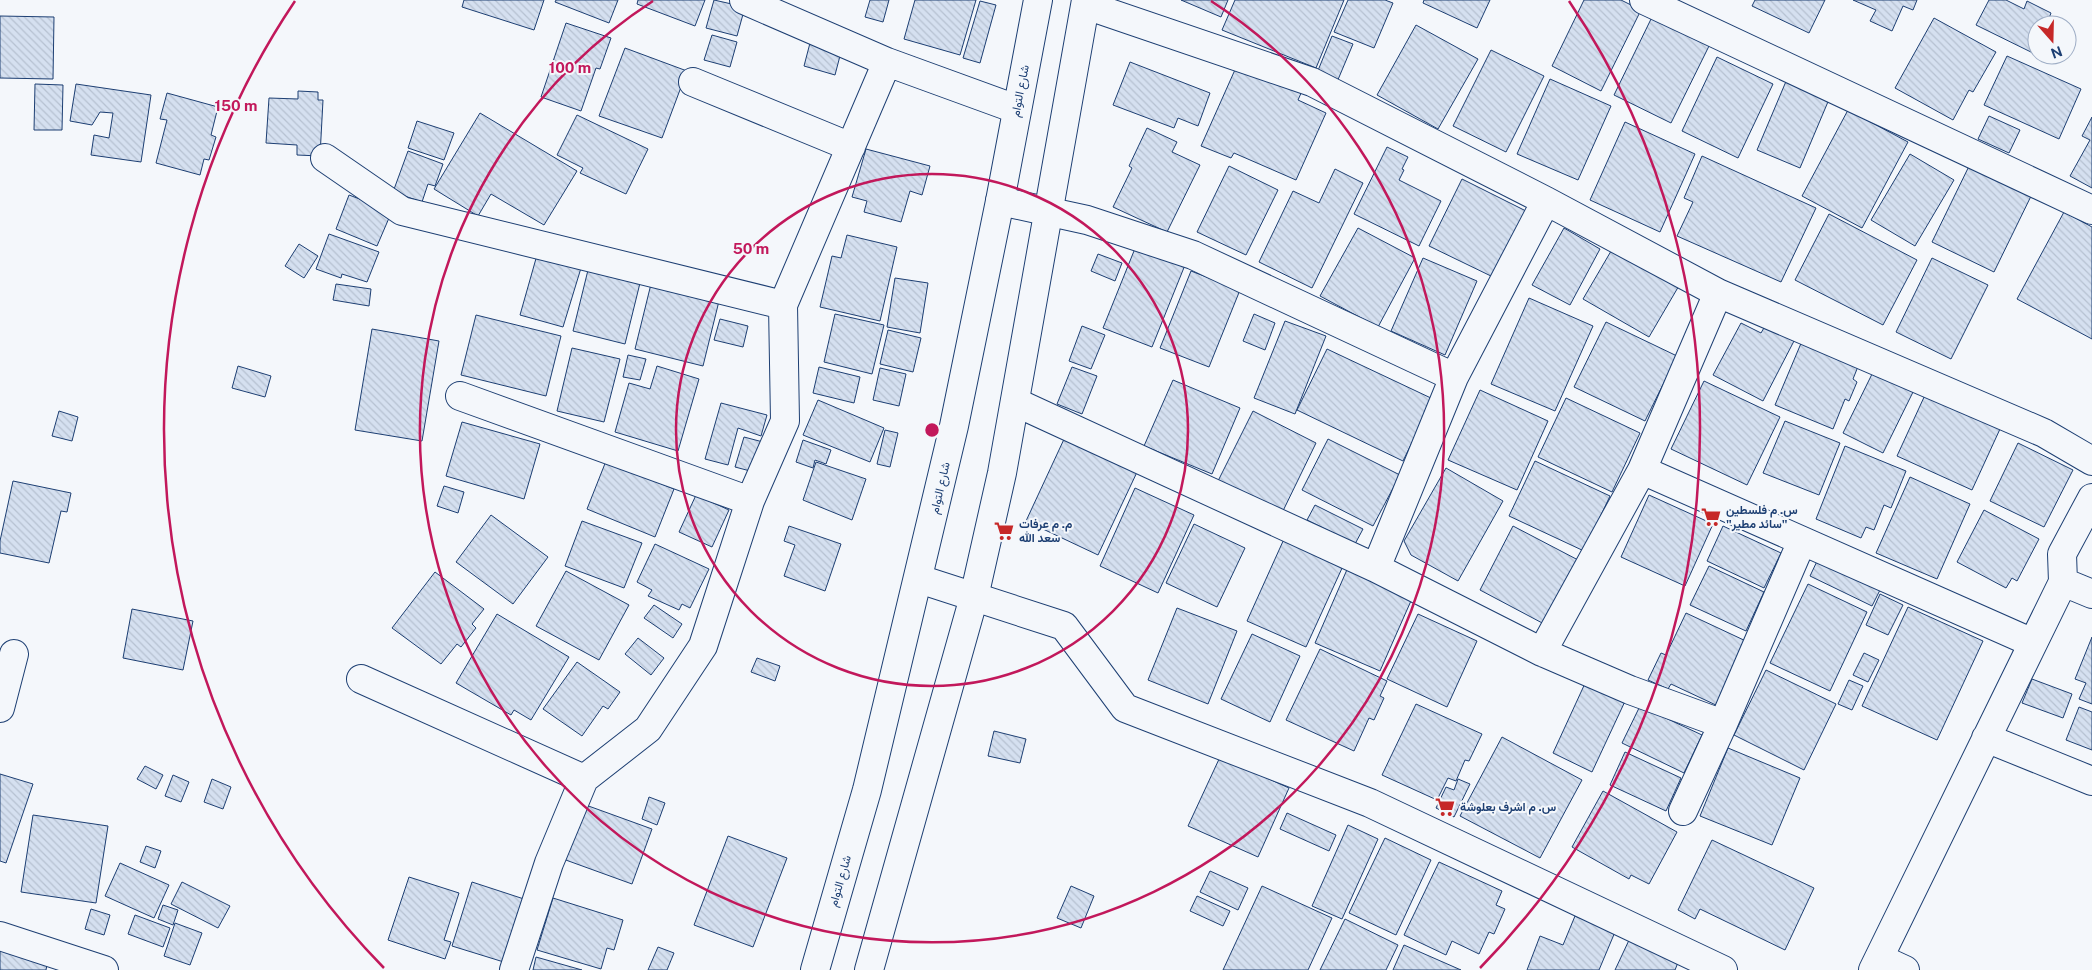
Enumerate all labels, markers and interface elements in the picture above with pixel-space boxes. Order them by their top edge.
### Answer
north arrow [2027,15,2077,65]
text: N [2049,43,2064,62]
text: 100 m [549,59,591,76]
street label: شارع التوام [1008,64,1034,119]
text: 150 m [214,97,258,114]
text: 50 m [733,240,769,257]
centre of rings [923,421,941,439]
street label: شارع التوام [927,461,955,516]
place label: س. م فلسطين "سائد مطير" [1726,503,1798,532]
supermarket icon: س. م فلسطين "سائد مطير" [1700,506,1722,528]
place label: م. م عرفات سعد الله [1019,517,1072,545]
supermarket icon: م. م عرفات سعد الله [993,520,1015,542]
supermarket icon: س. م اشرف بعلوشة [1434,796,1456,818]
place label: س. م اشرف بعلوشة [1460,800,1556,815]
street label: شارع التوام [826,854,856,909]

